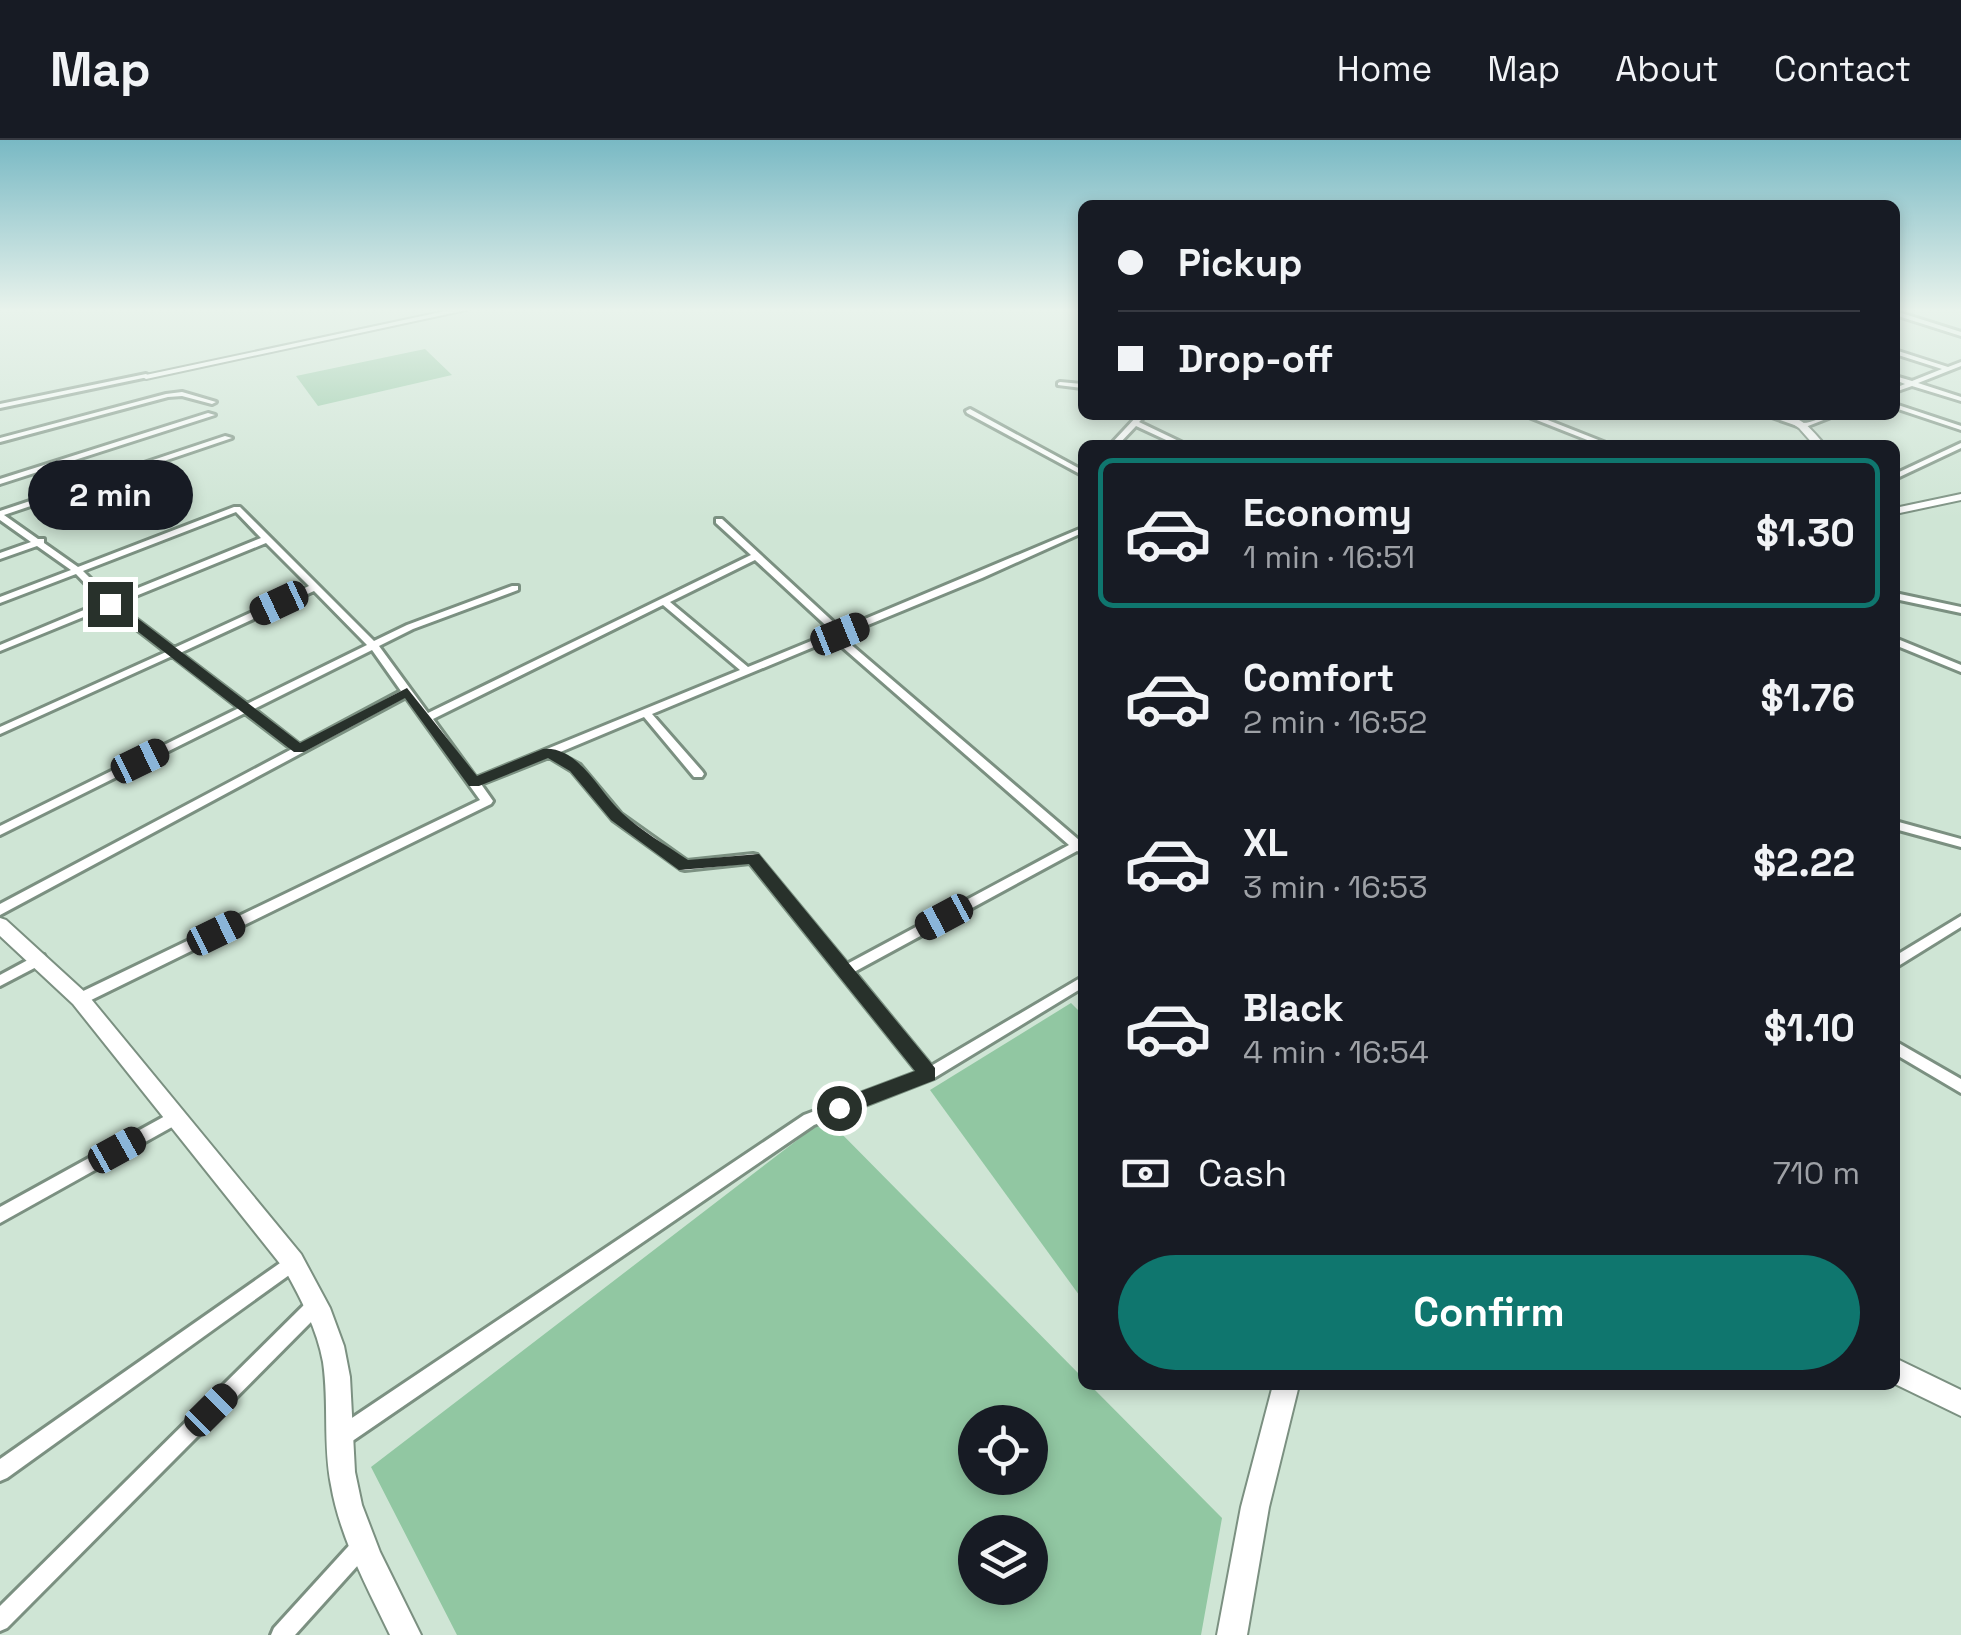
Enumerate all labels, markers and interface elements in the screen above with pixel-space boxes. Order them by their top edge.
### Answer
text: Map [50,39,151,100]
text: Home [1337,47,1432,91]
text: Map [1487,47,1560,91]
text: About [1615,47,1719,91]
text: Contact [1774,47,1911,91]
text: Pickup [1178,239,1302,287]
text: Drop-off [1178,335,1333,383]
callout: 2 min [28,459,192,529]
text: 2 min [69,475,152,515]
icon: car [1123,488,1213,578]
text: Economy [1243,489,1412,537]
text: $1.30 [1756,509,1855,557]
text: 1 min · 16:51 [1243,537,1415,577]
car [245,577,313,629]
route end [88,582,133,627]
car [807,609,873,659]
icon: car [1123,653,1213,743]
text: Comfort [1243,654,1394,702]
text: $1.76 [1760,674,1855,722]
text: 2 min · 16:52 [1243,702,1427,742]
car [106,734,174,788]
icon: car [1123,818,1213,908]
text: XL [1243,819,1288,867]
text: $2.22 [1753,839,1855,887]
text: 3 min · 16:53 [1243,867,1428,907]
car [910,890,978,944]
car [182,906,250,960]
icon: car [1123,983,1213,1073]
text: Black [1243,984,1344,1032]
text: $1.10 [1764,1004,1855,1052]
text: 4 min · 16:54 [1243,1032,1429,1072]
route start [817,1086,862,1131]
car [83,1122,151,1178]
icon: cash [1118,1146,1173,1201]
text: Cash [1198,1149,1287,1197]
text: 710 m [1773,1153,1860,1193]
button: Confirm [1118,1255,1860,1370]
car [179,1378,243,1442]
map controls [958,1405,1048,1605]
button: locate [958,1405,1048,1495]
button: layers [958,1515,1048,1605]

